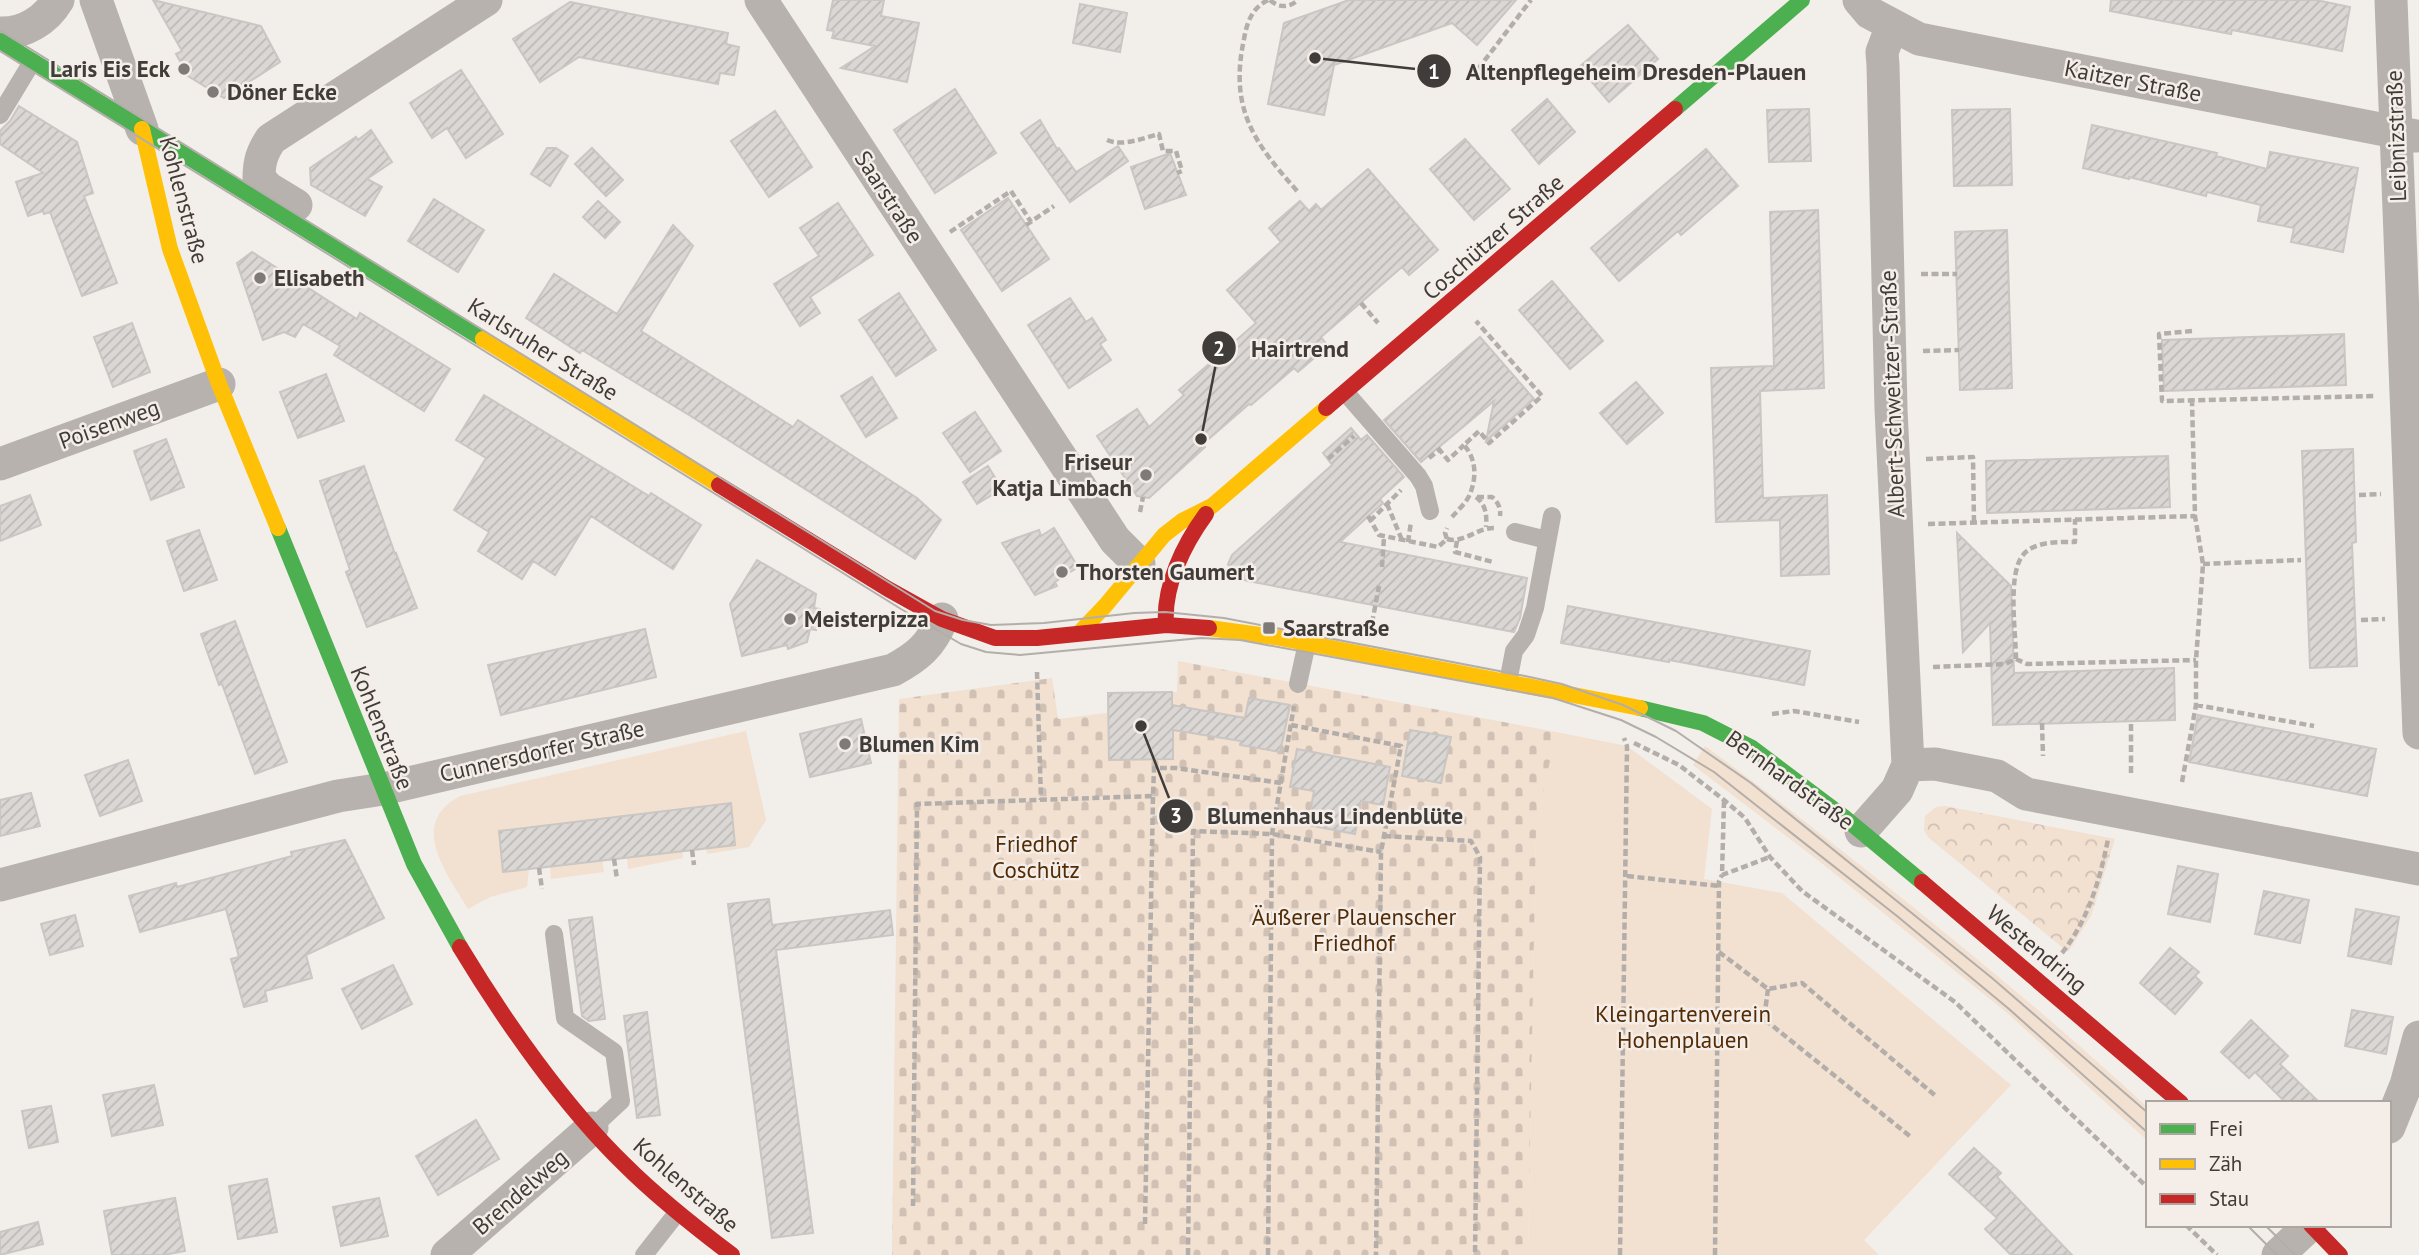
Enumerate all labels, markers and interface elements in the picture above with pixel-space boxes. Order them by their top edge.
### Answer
callout: Altenpflegeheim Dresden-Plauen [1417,49,1820,94]
street label: Kaitzer Straße [2062,53,2204,108]
place label: Laris Eis Eck [50,54,171,83]
text: Altenpflegeheim Dresden-Plauen [1466,56,1806,87]
text: 1 [1428,58,1440,85]
marker: Laris Eis Eck [176,61,192,77]
street label: Leibnizstraße [2379,70,2412,202]
place label: Döner Ecke [227,77,337,106]
marker: Döner Ecke [205,84,221,100]
street label: Kohlenstraße [154,133,215,267]
street label: Saarstraße [849,145,930,249]
street label: Coschützer Straße [1416,167,1569,306]
place label: Elisabeth [274,263,365,292]
marker: Elisabeth [252,270,268,286]
street label: Albert-Schweitzer-Straße [1873,270,1910,518]
street label: Karlsruher Straße [463,291,624,406]
callout: Hairtrend [1202,326,1363,371]
text: Hairtrend [1251,333,1349,364]
text: 2 [1213,335,1225,362]
street label: Poisenweg [55,392,163,455]
place label: Friseur Katja Limbach [993,447,1133,502]
marker: Friseur Katja Limbach [1138,467,1154,483]
place label: Thorsten Gaumert [1076,557,1254,586]
marker: Thorsten Gaumert [1054,564,1070,580]
place label: Meisterpizza [804,604,929,633]
marker: Meisterpizza [782,611,798,627]
place label: Saarstraße [1283,613,1389,642]
marker: Saarstraße [1261,620,1277,636]
street label: Kohlenstraße [345,662,420,794]
street label: Cunnersdorfer Straße [437,713,647,788]
street label: Bernhardstraße [1720,723,1860,836]
place label: Blumen Kim [859,729,979,758]
marker: Blumen Kim [837,736,853,752]
callout: Blumenhaus Lindenblüte [1158,793,1477,838]
text: Blumenhaus Lindenblüte [1207,800,1463,831]
text: 3 [1170,802,1182,829]
park label: Friedhof Coschütz [992,829,1080,884]
street label: Westendring [1981,898,2094,999]
park label: Äußerer Plauenscher Friedhof [1252,902,1456,957]
park label: Kleingartenverein Hohenplauen [1595,999,1771,1054]
legend [2146,1101,2391,1227]
text: Frei [2209,1115,2243,1142]
street label: Kohlenstraße [627,1131,745,1238]
street label: Brendelweg [466,1142,573,1241]
text: Zäh [2209,1150,2242,1177]
text: Stau [2209,1185,2249,1212]

